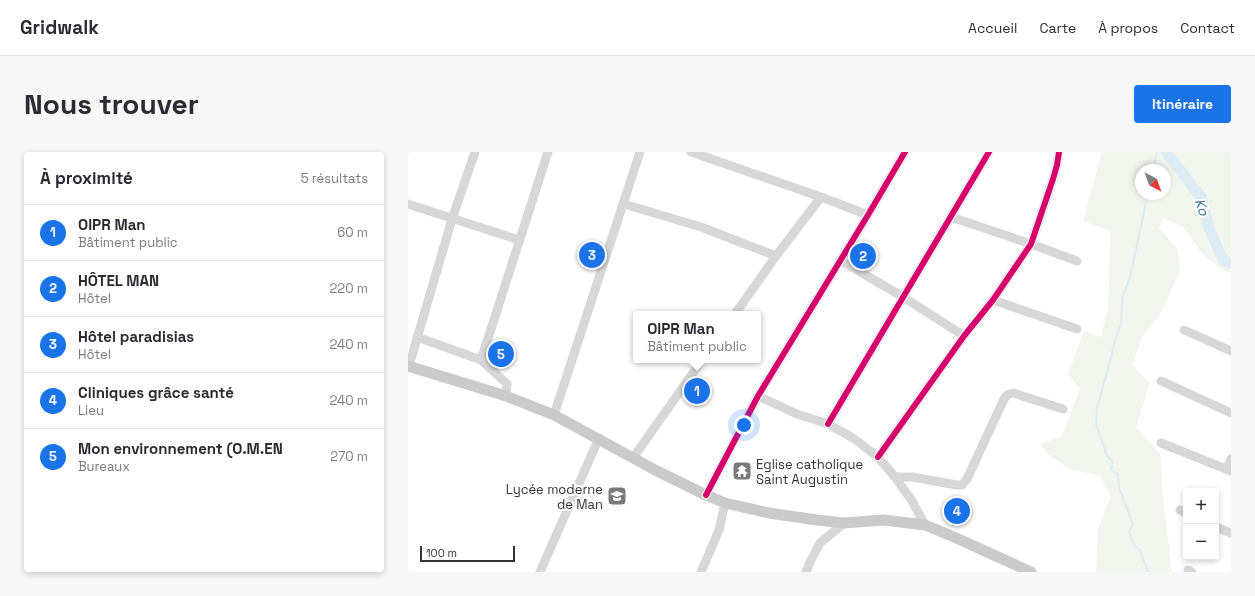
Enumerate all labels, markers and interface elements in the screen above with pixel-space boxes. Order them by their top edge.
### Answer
text: Gridwalk [20,15,99,40]
text: Accueil [968,19,1017,37]
text: Carte [1039,19,1076,37]
text: À propos [1098,19,1158,37]
text: Contact [1180,19,1235,37]
button: Itinéraire [1134,85,1231,123]
text: Nous trouver [24,86,199,122]
north arrow [1135,164,1171,200]
text: À proximité [40,167,133,189]
text: 5 résultats [301,170,368,187]
water label: Ko [1191,196,1213,218]
text: OIPR Man [78,215,146,234]
text: 1 [50,224,56,241]
text: 60 m [337,224,368,241]
text: Bâtiment public [78,234,178,251]
pin: 3 [579,240,605,270]
pin: 2 [850,241,876,271]
text: HÔTEL MAN [78,271,159,290]
text: 2 [49,280,57,297]
text: 220 m [329,280,368,297]
text: Hôtel [78,290,111,307]
popup [633,311,761,363]
text: OIPR Man [647,319,715,338]
text: Hôtel paradisias [78,327,194,346]
text: 3 [49,336,57,353]
text: 240 m [330,336,368,353]
text: Bâtiment public [647,338,747,355]
pin: 5 [488,339,514,369]
text: Hôtel [78,346,111,363]
pin: 1 [684,376,710,406]
text: Cliniques grâce santé [78,383,234,402]
text: 4 [49,392,57,409]
text: 240 m [330,392,368,409]
text: Lieu [78,402,104,419]
your location [734,415,754,435]
text: Mon environnement (O.M.EN [78,439,283,458]
text: 5 [49,448,57,465]
text: 270 m [330,448,368,465]
place label: Eglise catholique Saint Augustin [756,456,863,488]
text: Bureaux [78,458,130,475]
temple icon: Eglise catholique Saint Augustin [731,460,753,482]
place label: Lycée moderne de Man [506,481,603,513]
school or university icon: Lycée moderne de Man [606,485,628,507]
map controls [1183,488,1219,560]
button: + [1183,488,1219,524]
pin: 4 [944,496,970,526]
button: − [1183,524,1219,560]
scale bar [420,544,515,563]
text: 100 m [426,546,457,560]

